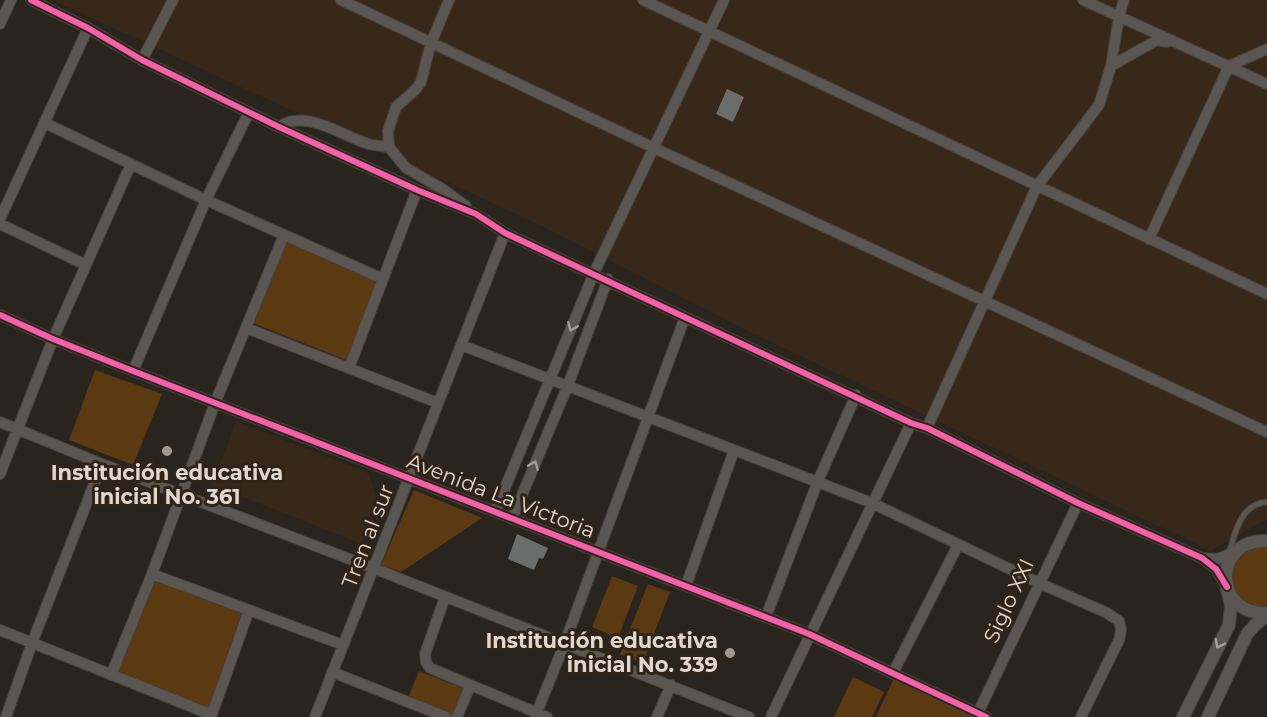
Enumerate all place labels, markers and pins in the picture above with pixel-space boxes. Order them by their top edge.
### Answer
marker: Institución educativa inicial No. 361 [160,444,174,458]
place label: Institución educativa inicial No. 361 [51,460,283,509]
place label: Institución educativa inicial No. 339 [485,628,718,677]
marker: Institución educativa inicial No. 339 [723,646,737,660]

